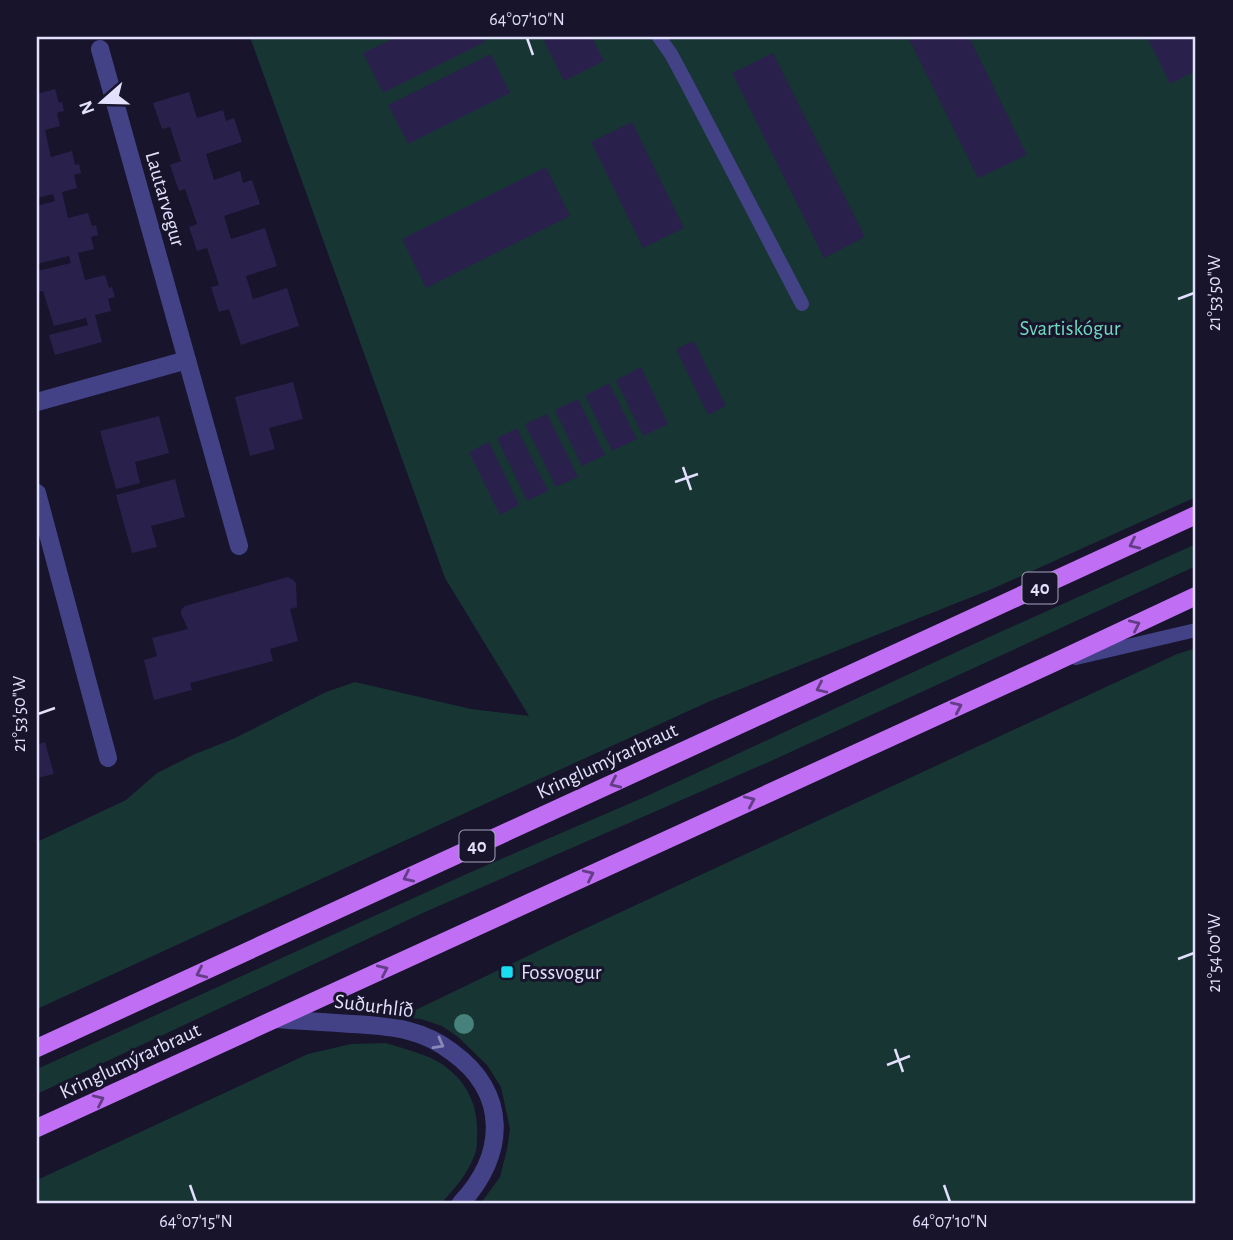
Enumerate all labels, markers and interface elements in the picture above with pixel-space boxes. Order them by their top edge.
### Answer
text: 64°07'10"N [489,11,565,29]
north arrow [66,66,136,136]
text: N [76,98,99,117]
street label: Lautarvegur [141,149,189,249]
text: 21°53'50"W [1206,255,1224,331]
park label: Svartiskógur [1020,318,1121,339]
one-way arrow [1129,536,1141,550]
road number: 40 [1023,572,1058,604]
one-way arrow [1128,619,1140,633]
text: 21°53'50"W [11,676,29,752]
one-way arrow [816,680,828,694]
one-way arrow [950,701,962,715]
street label: Kringlumýrarbraut [533,719,681,803]
one-way arrow [609,775,622,789]
one-way arrow [743,795,755,809]
road number: 40 [460,831,494,862]
one-way arrow [403,869,415,883]
one-way arrow [582,869,595,883]
text: 21°54'00"W [1206,913,1224,993]
place label: Fossvogur [521,962,602,983]
one-way arrow [376,964,388,978]
marker: Fossvogur [499,964,515,980]
one-way arrow [196,965,208,979]
street label: Suðurhlíð [333,991,415,1021]
street label: Kringlumýrarbraut [56,1019,204,1103]
one-way arrow [432,1036,444,1049]
one-way arrow [92,1094,104,1108]
text: 64°07'15"N [159,1213,233,1231]
text: 64°07'10"N [912,1213,988,1231]

